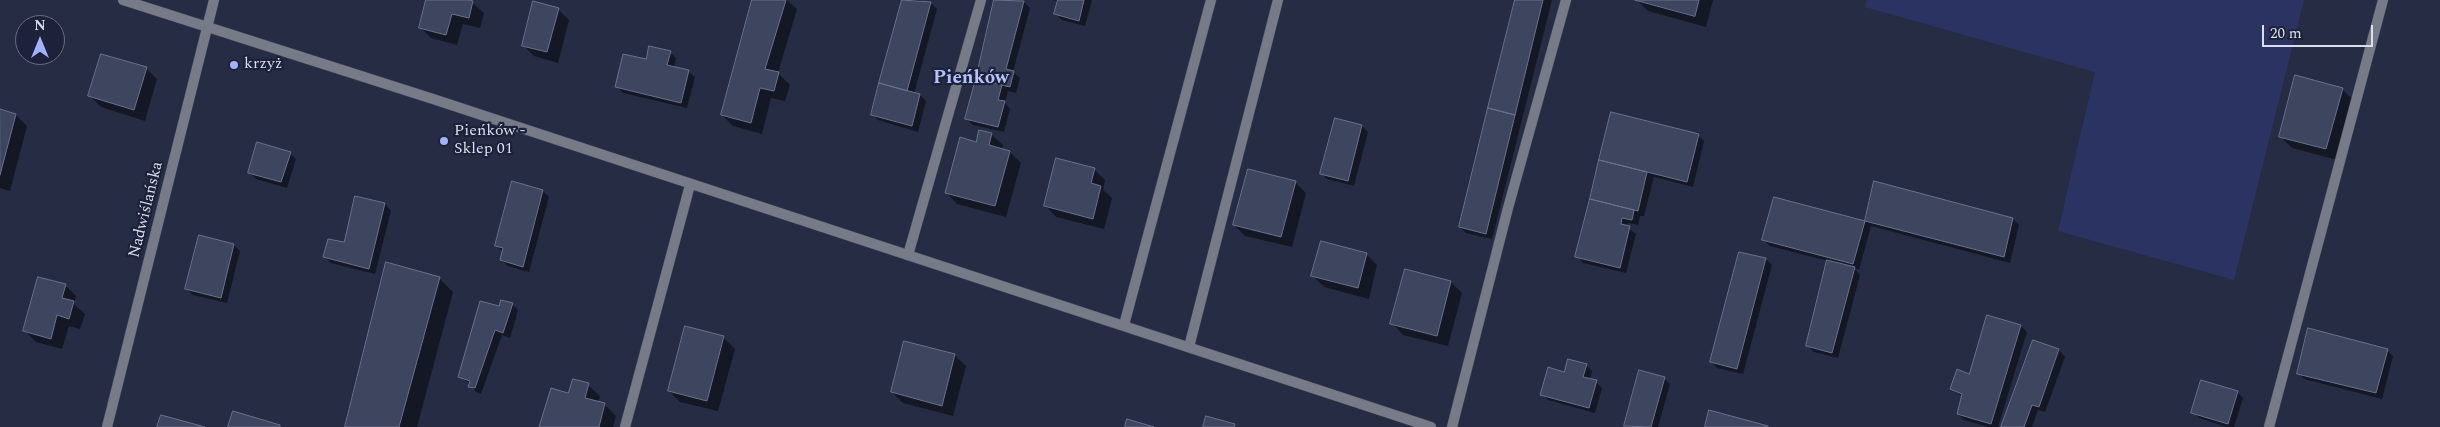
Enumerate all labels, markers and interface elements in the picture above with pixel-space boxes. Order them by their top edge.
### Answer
north arrow [15,15,65,65]
text: N [34,15,46,36]
scale bar [2265,15,2376,47]
text: 20 m [2270,22,2302,45]
place label: krzyż [244,55,282,75]
marker: krzyż [228,59,240,71]
district label: Pieńków [933,68,1009,90]
place label: Pieńków - Sklep 01 [454,122,526,160]
marker: Pieńków - Sklep 01 [438,135,450,147]
street label: Nadwiślańska [126,160,168,260]

